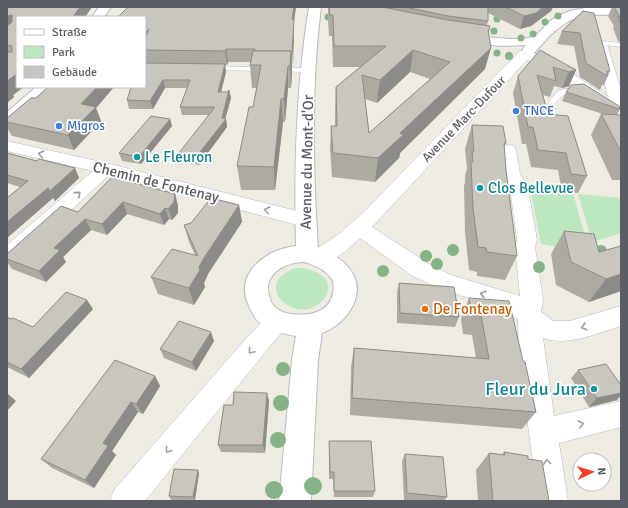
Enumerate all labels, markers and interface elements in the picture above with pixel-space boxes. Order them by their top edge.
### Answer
legend [16,16,146,88]
text: Straße [52,25,87,40]
text: Park [52,45,75,60]
text: Gebäude [52,65,97,80]
street label: Avenue Marc-Dufour [419,72,510,166]
street label: Avenue du Mont-d'Or [297,94,317,229]
place label: TNCE [524,103,554,119]
marker: TNCE [511,106,521,116]
place label: Migros [67,118,105,134]
marker: Migros [54,121,64,131]
place label: Le Fleuron [145,148,212,166]
one-way arrow [38,150,45,159]
marker: Le Fleuron [132,152,142,162]
street label: Chemin de Fontenay [91,158,221,206]
place label: Clos Bellevue [488,179,574,197]
marker: Clos Bellevue [475,183,485,193]
one-way arrow [74,192,81,199]
one-way arrow [264,206,271,215]
one-way arrow [480,290,487,299]
place label: De Fontenay [433,300,512,318]
marker: De Fontenay [420,304,430,314]
one-way arrow [580,322,587,331]
one-way arrow [248,346,255,353]
place label: Fleur du Jura [485,378,586,400]
marker: Fleur du Jura [589,384,599,394]
one-way arrow [577,420,584,429]
one-way arrow [165,446,172,453]
north arrow [572,452,612,492]
one-way arrow [543,459,552,466]
text: N [595,467,608,476]

